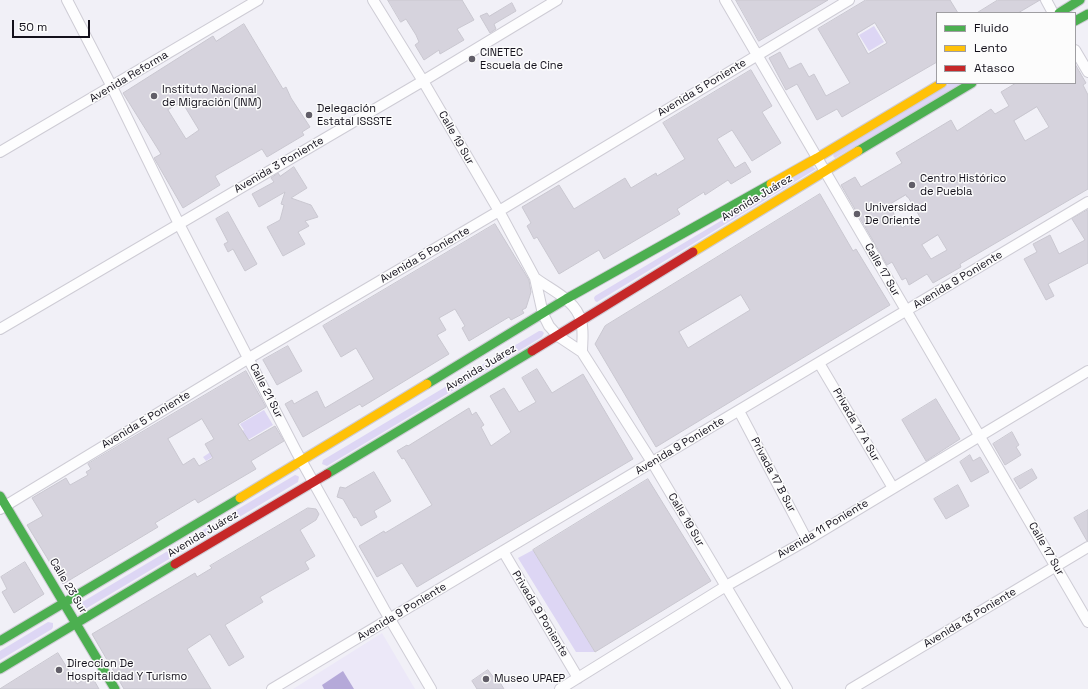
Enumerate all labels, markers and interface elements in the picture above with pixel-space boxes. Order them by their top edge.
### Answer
scale bar [14,12,92,38]
legend [936,12,1076,84]
text: 50 m [19,19,47,35]
text: Fluido [974,20,1009,36]
text: Lento [974,40,1008,56]
place label: CINETEC Escuela de Cine [480,46,563,72]
street label: Avenida Reforma [87,48,171,106]
marker: CINETEC Escuela de Cine [467,54,477,64]
street label: Avenida 5 Poniente [655,56,749,120]
text: Atasco [974,60,1015,76]
place label: Instituto Nacional de Migración (INM) [162,83,261,109]
marker: Instituto Nacional de Migración (INM) [149,91,159,101]
place label: Delegación Estatal ISSSTE [317,102,392,128]
street label: Calle 19 Sur [435,109,477,167]
marker: Delegación Estatal ISSSTE [304,110,314,120]
street label: Avenida 3 Poniente [232,134,326,196]
street label: Avenida Juárez [719,172,795,224]
place label: Centro Histórico de Puebla [920,172,1006,198]
marker: Centro Histórico de Puebla [907,180,917,190]
place label: Universidad De Oriente [865,201,927,227]
marker: Universidad De Oriente [852,209,862,219]
street label: Avenida 5 Poniente [378,224,472,286]
street label: Calle 17 Sur [861,241,903,299]
street label: Avenida 9 Poniente [911,248,1005,312]
street label: Avenida Juárez [443,342,519,394]
street label: Calle 21 Sur [247,361,285,421]
street label: Privada 17 A Sur [830,386,882,464]
street label: Avenida 5 Poniente [99,388,193,452]
street label: Avenida 9 Poniente [633,414,727,478]
street label: Privada 17 B Sur [748,435,798,515]
street label: Calle 19 Sur [665,491,707,549]
street label: Avenida 11 Poniente [775,497,871,561]
street label: Avenida Juárez [165,508,241,560]
street label: Calle 17 Sur [1025,520,1067,578]
street label: Calle 23 Sur [46,556,90,616]
street label: Privada 9 Poniente [509,568,571,660]
street label: Avenida 9 Poniente [355,580,449,644]
street label: Avenida 13 Poniente [921,585,1019,651]
place label: Direccion De Hospitalidad Y Turismo [67,657,187,683]
marker: Direccion De Hospitalidad Y Turismo [54,665,64,675]
place label: Museo UPAEP [494,672,565,686]
marker: Museo UPAEP [481,674,491,684]

